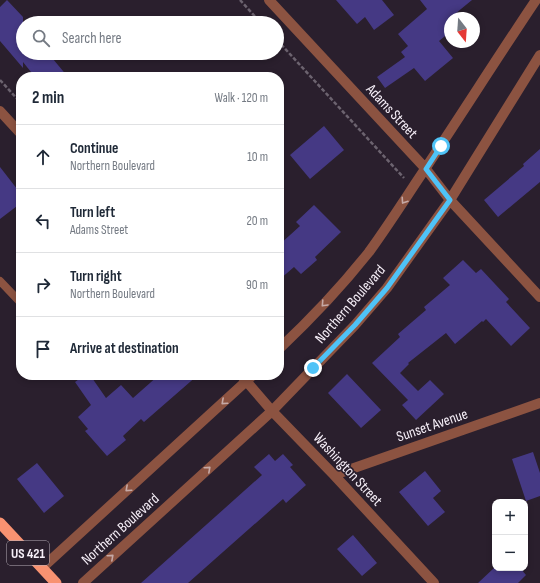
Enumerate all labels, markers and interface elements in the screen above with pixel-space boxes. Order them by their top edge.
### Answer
north arrow [444,12,480,48]
search box [16,16,284,60]
icon: search [30,27,52,49]
text: Search here [62,29,122,48]
street label: Adams Street [361,80,422,143]
text: 2 min [32,88,64,108]
text: Walk · 120 m [215,90,268,106]
route start [432,137,450,155]
text: Continue [70,139,119,158]
icon: ahead [32,146,54,168]
text: 10 m [247,149,268,165]
text: Northern Boulevard [70,158,155,174]
one-way arrow [402,197,409,204]
text: Turn left [70,203,115,222]
icon: left [32,210,54,232]
text: 20 m [246,213,268,229]
text: Adams Street [70,222,128,238]
street label: Northern Boulevard [311,261,390,348]
text: Turn right [70,267,122,286]
icon: right [32,274,54,296]
text: 90 m [246,277,268,293]
text: Northern Boulevard [70,286,155,302]
one-way arrow [321,299,328,306]
icon: arrive [32,338,54,360]
text: Arrive at destination [70,339,179,358]
route end [304,359,322,377]
one-way arrow [221,397,229,404]
street label: Sunset Avenue [394,404,470,447]
street label: Washington Street [309,429,387,510]
one-way arrow [203,467,210,474]
one-way arrow [125,485,133,492]
street label: Northern Boulevard [78,490,163,569]
map controls [492,499,528,571]
button: + [492,499,528,535]
button: − [492,535,528,571]
road number: US 421 [7,541,49,565]
one-way arrow [107,554,114,561]

